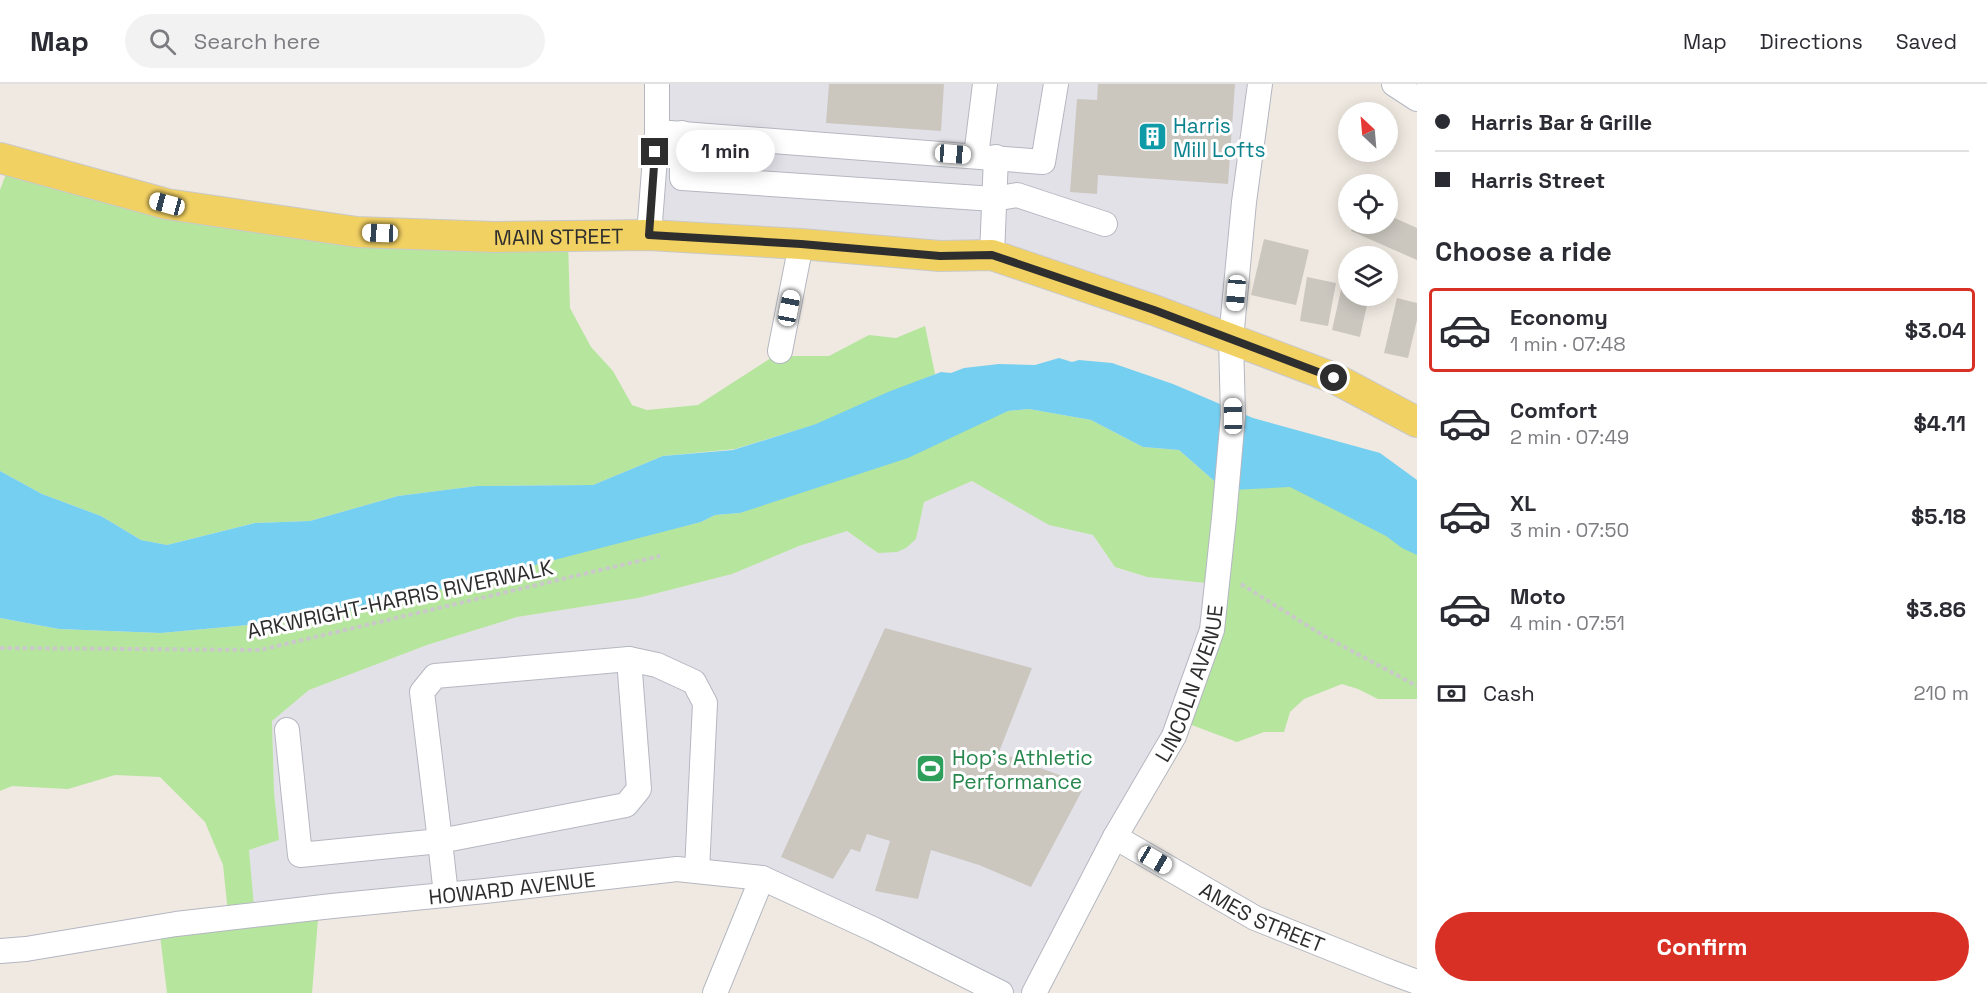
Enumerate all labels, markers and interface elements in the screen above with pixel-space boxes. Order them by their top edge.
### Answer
search box [125,14,545,68]
text: Map [30,23,89,59]
icon: search [146,25,179,58]
text: Search here [194,27,321,55]
text: Map [1683,28,1727,55]
text: Directions [1760,28,1863,55]
text: Saved [1896,28,1957,55]
north arrow [1338,102,1398,162]
map controls [1338,102,1398,306]
text: Harris Bar & Grille [1471,108,1652,136]
place label: Harris Mill Lofts [1173,112,1266,163]
building icon: Harris Mill Lofts [1136,121,1168,153]
callout: 1 min [676,131,775,173]
route end [641,138,668,165]
text: 1 min [701,138,750,164]
car [934,144,972,164]
text: Harris Street [1471,166,1605,194]
button: locate [1338,174,1398,234]
car [147,191,187,217]
street label: MAIN STREET [494,222,624,251]
car [362,223,398,243]
text: Choose a ride [1435,234,1612,269]
button: layers [1338,246,1398,306]
car [1225,274,1247,312]
car [777,289,801,327]
icon: car [1438,303,1492,357]
text: Economy [1510,303,1608,331]
text: $3.04 [1905,316,1966,344]
text: 1 min · 07:48 [1510,331,1626,357]
route start [1320,364,1347,391]
icon: car [1438,396,1492,450]
text: Comfort [1510,396,1598,424]
car [1224,398,1242,434]
text: $4.11 [1913,409,1966,437]
text: 2 min · 07:49 [1510,424,1629,450]
icon: car [1438,489,1492,543]
text: XL [1510,489,1536,517]
text: $5.18 [1911,502,1966,530]
text: 3 min · 07:50 [1510,517,1629,543]
street label: ARKWRIGHT-HARRIS RIVERWALK [244,553,556,645]
icon: car [1438,582,1492,636]
text: Moto [1510,582,1566,610]
text: $3.86 [1906,595,1966,623]
street label: LINCOLN AVENUE [1149,603,1228,767]
text: 4 min · 07:51 [1510,610,1625,636]
icon: cash [1435,677,1468,710]
text: Cash [1483,679,1535,707]
text: 210 m [1913,680,1969,706]
place label: Hop's Athletic Performance [952,744,1093,795]
sports icon: Hop's Athletic Performance [915,753,947,785]
car [1135,843,1175,877]
street label: HOWARD AVENUE [427,865,597,910]
street label: AMES STREET [1195,876,1329,958]
button: Confirm [1435,912,1969,981]

